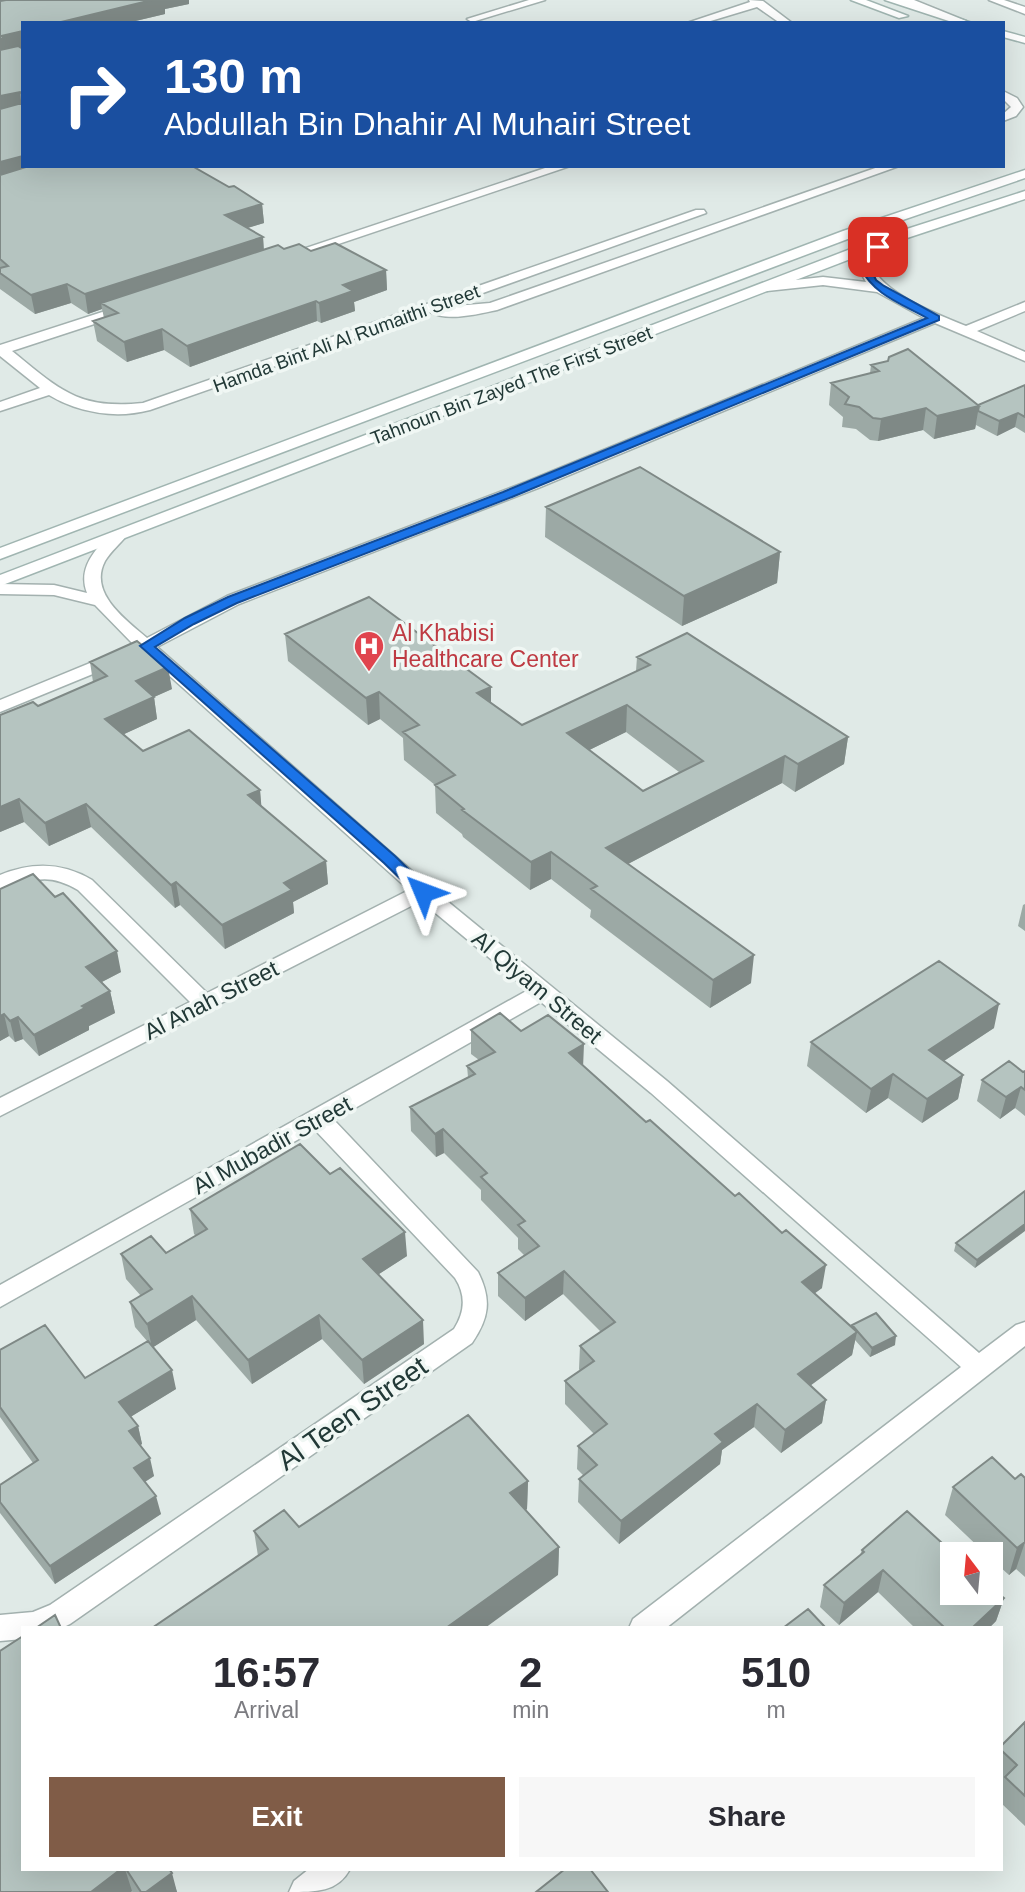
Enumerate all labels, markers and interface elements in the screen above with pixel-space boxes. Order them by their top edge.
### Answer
icon: right [49,49,140,140]
text: 130 m [164,49,303,103]
text: Abdullah Bin Dhahir Al Muhairi Street [164,106,691,142]
pin [848,217,908,277]
icon: arrive [859,228,897,266]
street label: Hamda Bint Ali Al Rumaithi Street [210,280,483,397]
street label: Tahnoun Bin Zayed The First Street [368,322,655,449]
place label: Al Khabisi Healthcare Center [392,620,579,672]
hospital icon: Al Khabisi Healthcare Center [352,629,386,673]
position arrow [386,855,460,929]
street label: Al Qiyam Street [467,925,608,1049]
street label: Al Anah Street [140,955,283,1045]
street label: Al Mubadir Street [188,1090,357,1199]
street label: Al Teen Street [272,1350,433,1476]
north arrow [940,1542,1003,1605]
map controls [940,1542,1003,1605]
text: 16:57 [213,1649,320,1696]
text: 2 [519,1649,542,1696]
text: 510 [741,1649,811,1696]
text: Arrival [234,1697,299,1723]
text: min [512,1697,549,1723]
text: m [767,1697,786,1723]
button: Exit [49,1777,505,1857]
button: Share [519,1777,975,1857]

